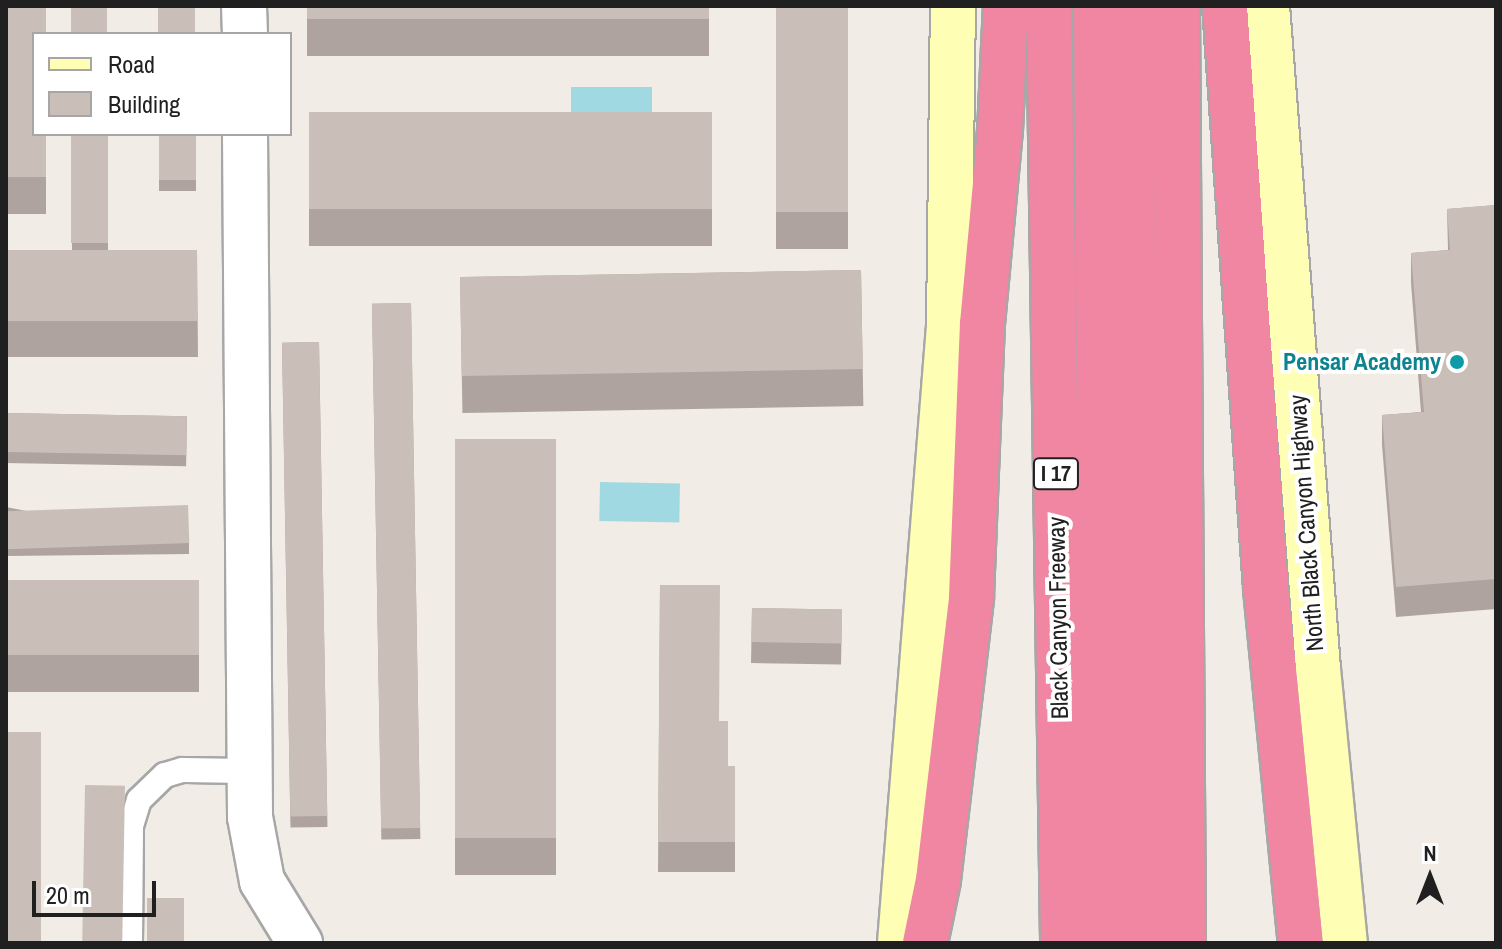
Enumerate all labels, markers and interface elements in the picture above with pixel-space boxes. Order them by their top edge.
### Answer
legend [32,32,292,136]
text: Road [108,48,155,80]
text: Building [108,88,180,120]
place label: Pensar Academy [1282,348,1441,376]
marker: Pensar Academy [1448,353,1466,371]
street label: North Black Canyon Highway [1283,394,1329,652]
road number: I 17 [1032,456,1080,492]
street label: Black Canyon Freeway [1042,517,1074,719]
north arrow [1390,837,1470,917]
text: N [1423,838,1437,868]
scale bar [36,865,160,915]
text: 20 m [46,879,90,911]

